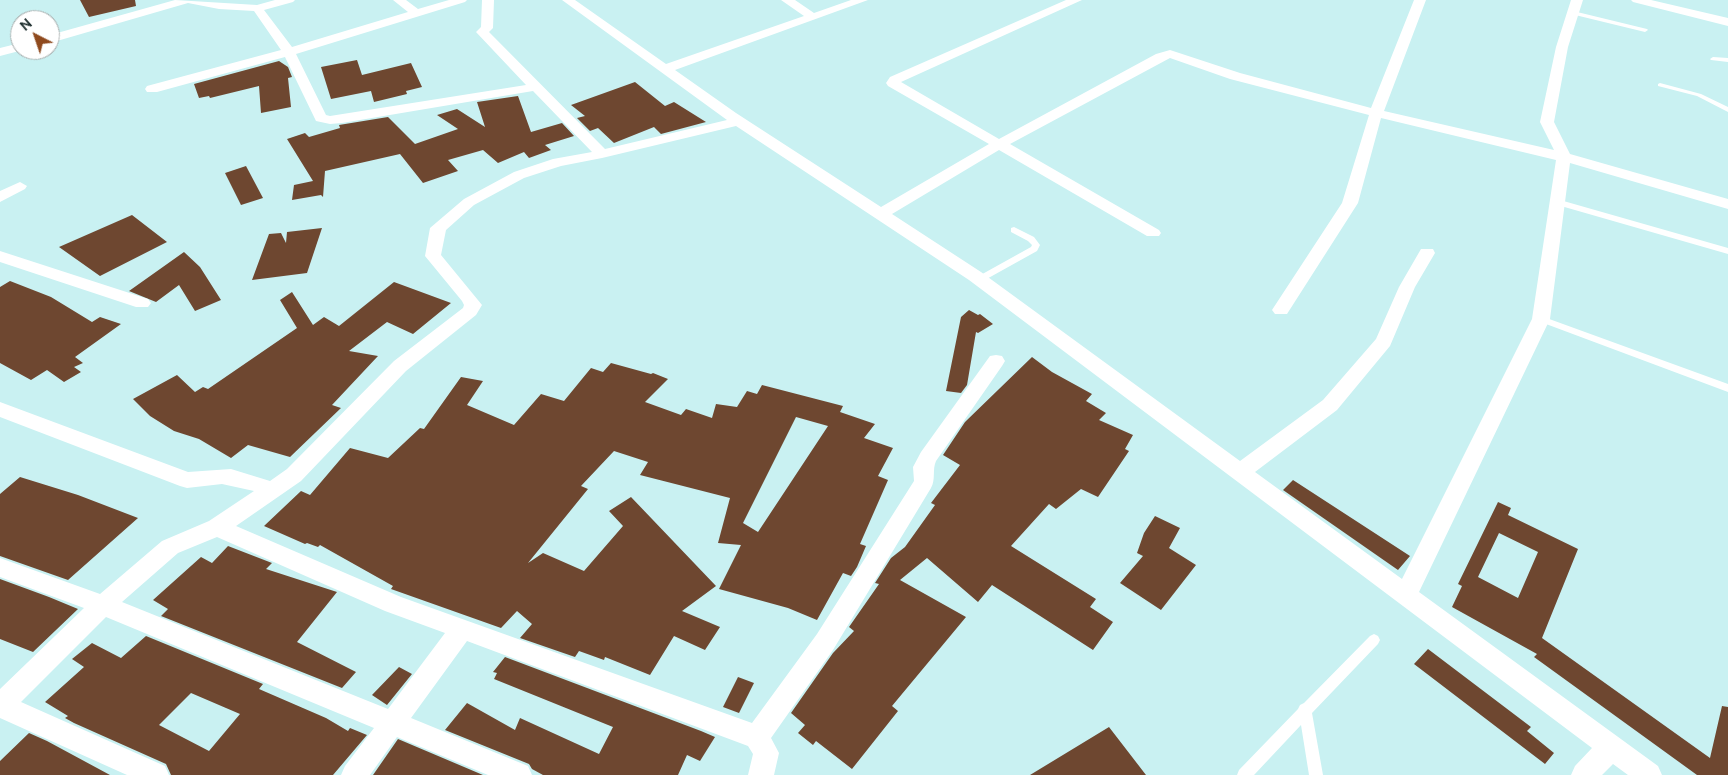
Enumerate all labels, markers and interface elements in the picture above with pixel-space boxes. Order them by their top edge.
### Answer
north arrow [10,10,60,60]
text: N [17,15,35,34]

